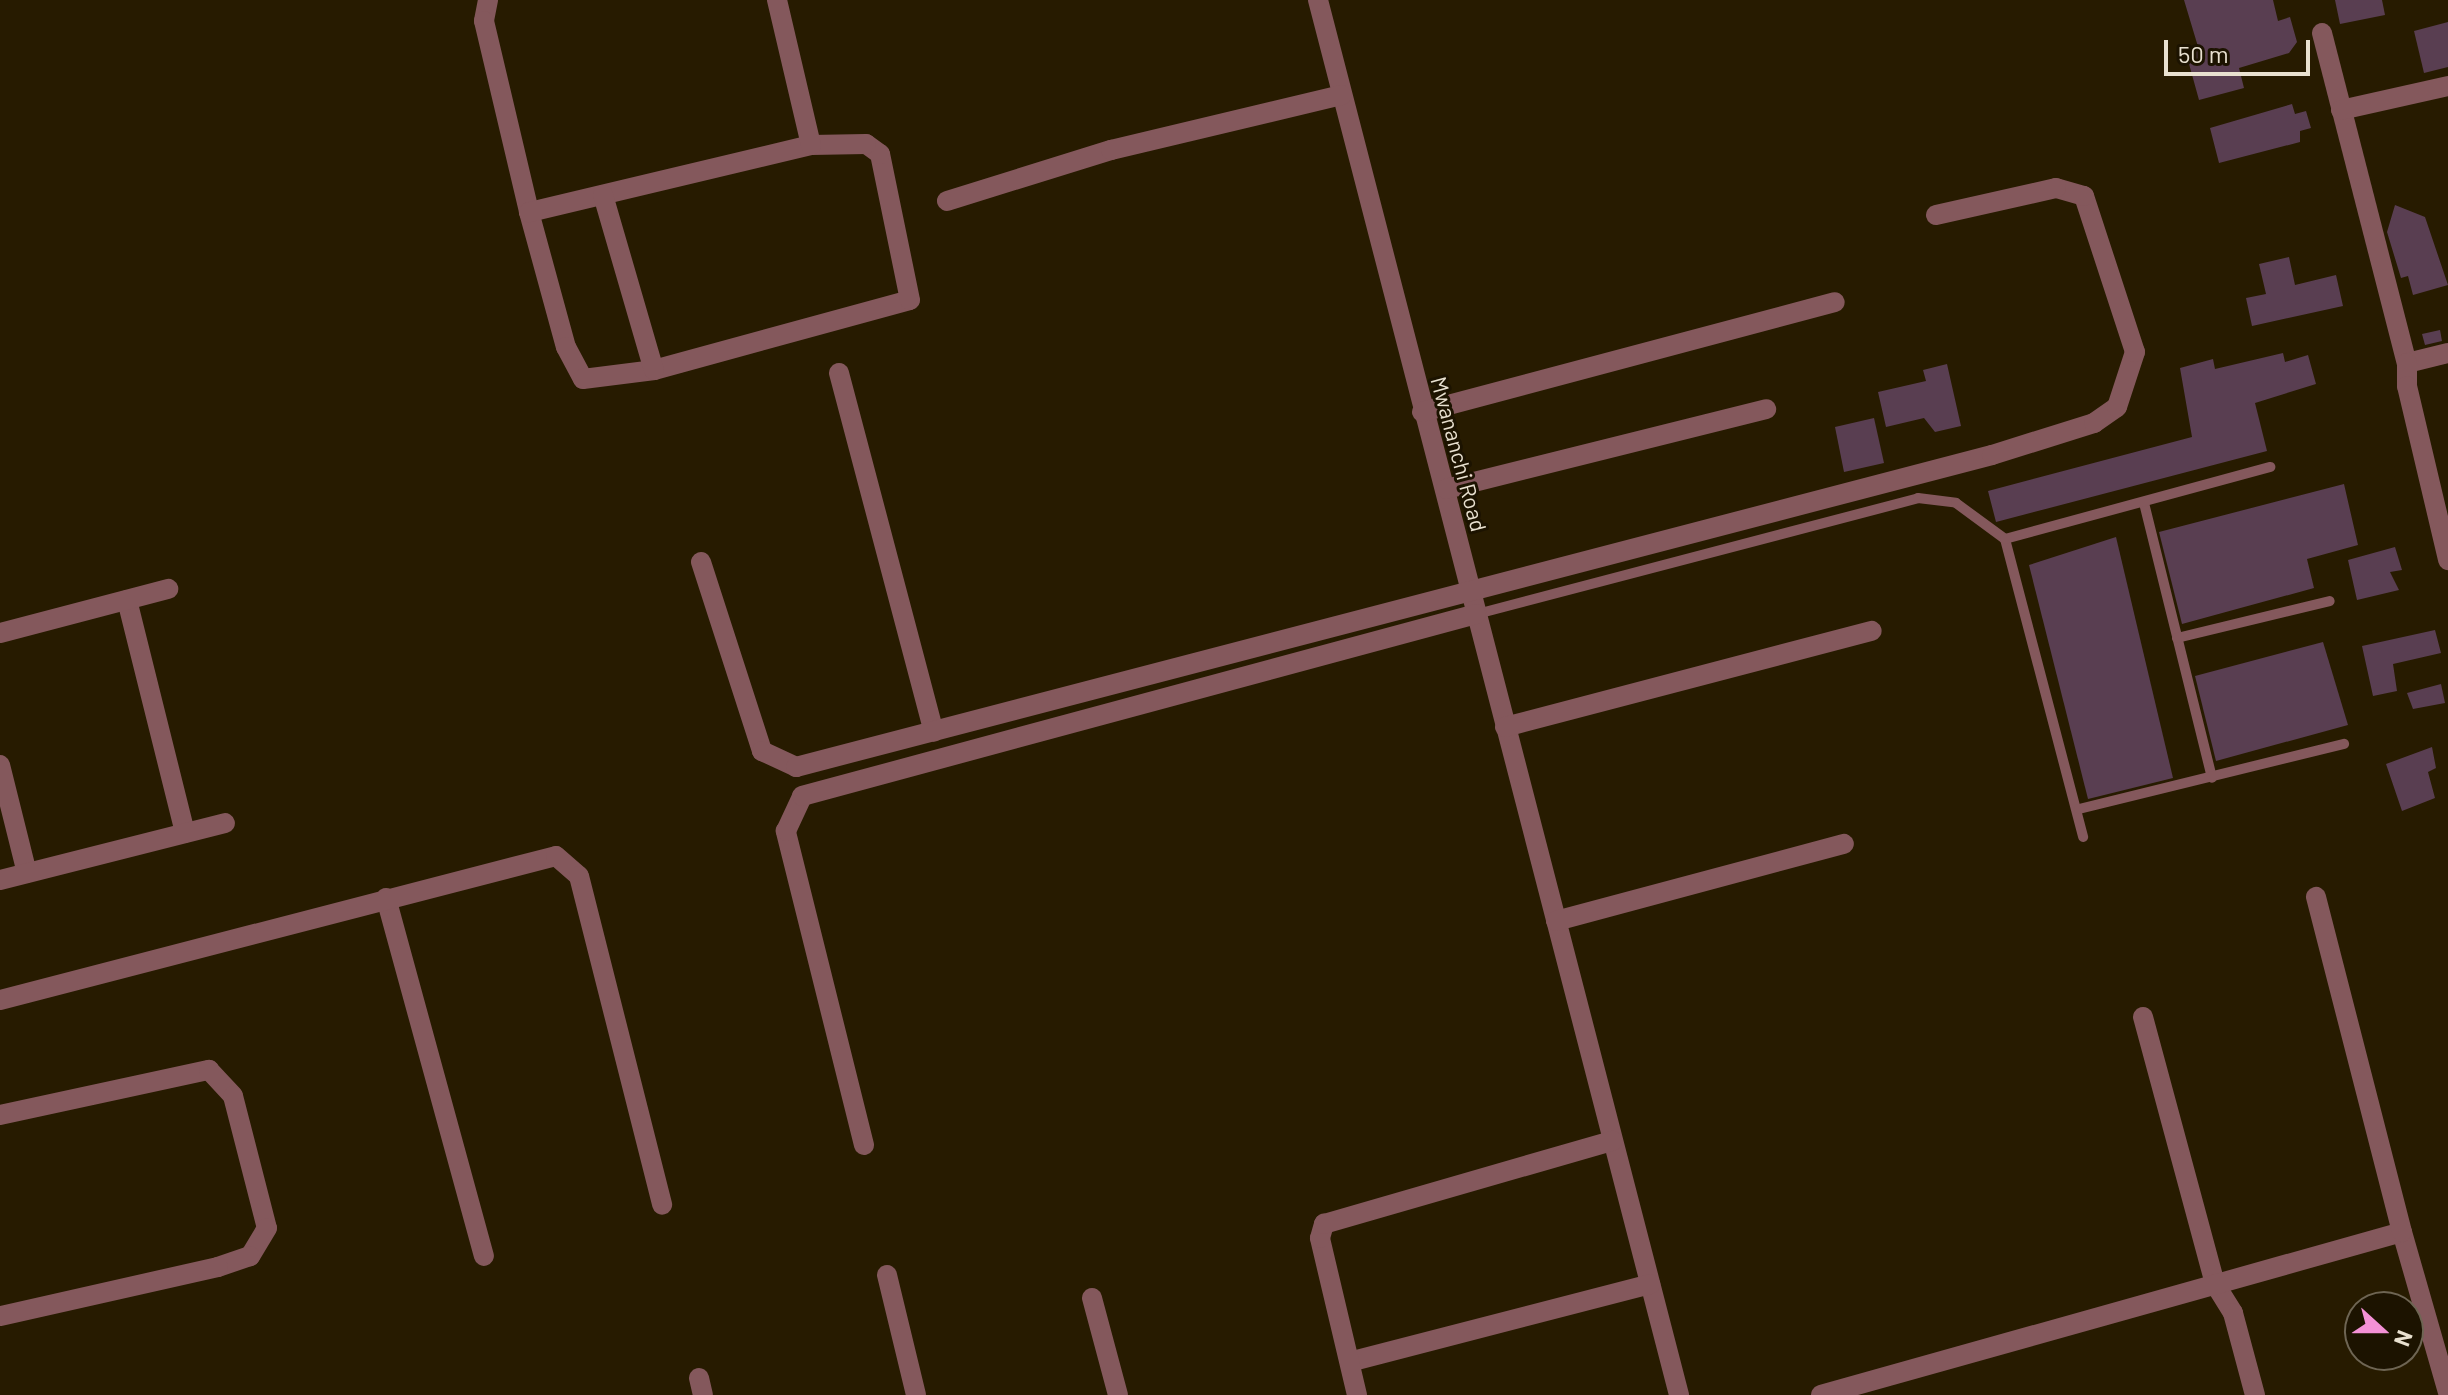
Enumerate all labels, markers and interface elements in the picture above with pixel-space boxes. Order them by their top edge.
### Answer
scale bar [2168,24,2314,74]
text: 50 m [2178,39,2229,68]
street label: Mwananchi Road [1426,374,1492,534]
north arrow [2344,1291,2424,1371]
text: N [2390,1327,2419,1350]

